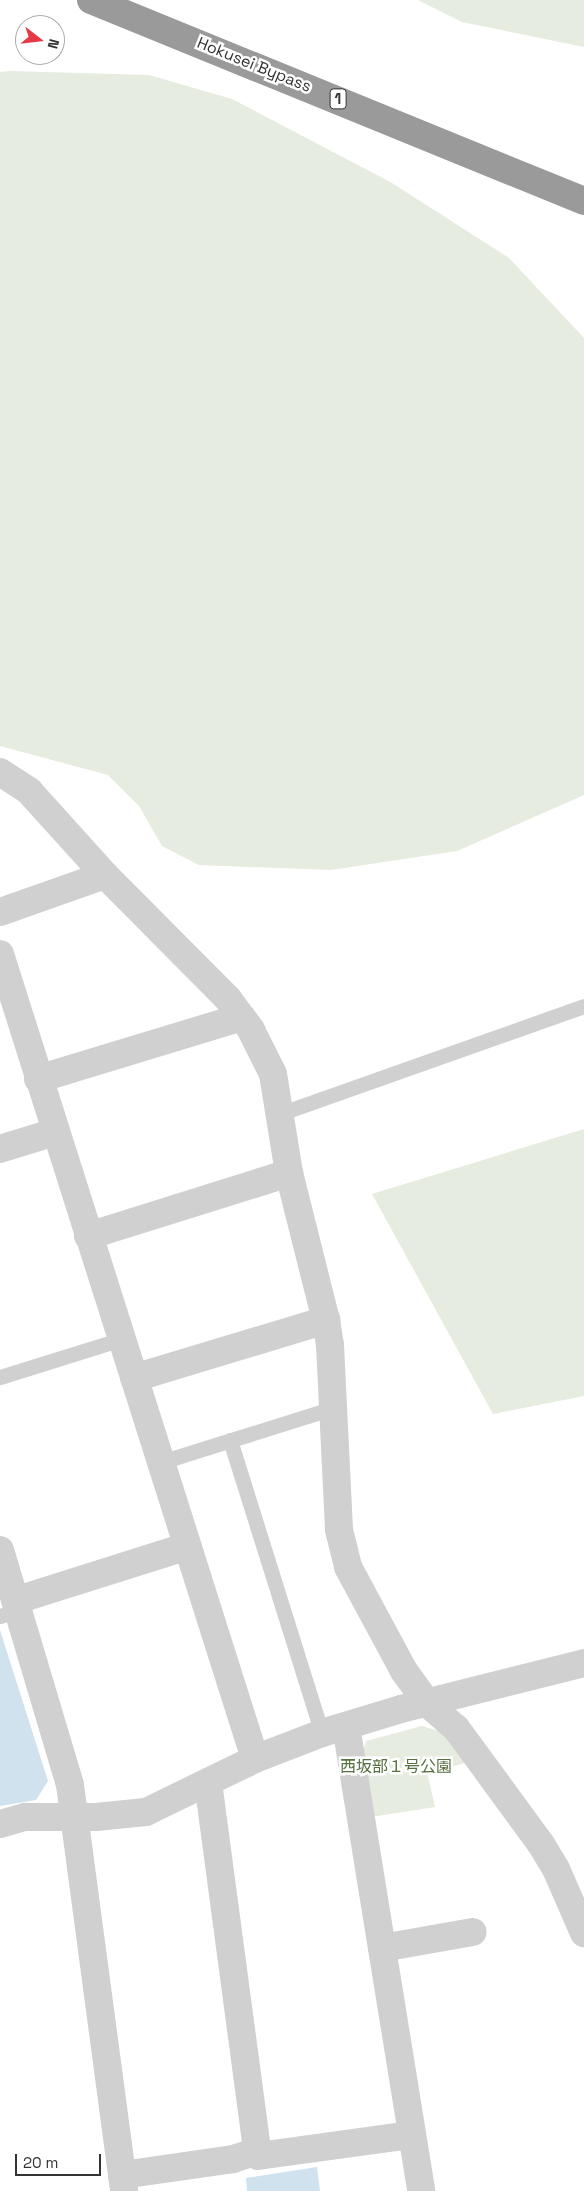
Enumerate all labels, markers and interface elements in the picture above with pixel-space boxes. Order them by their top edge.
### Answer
north arrow [15,15,65,65]
street label: Hokusei Bypass [194,33,314,97]
text: N [44,37,63,51]
road number: 1 [329,86,347,112]
park label: 西坂部１号公園 [340,1757,452,1777]
scale bar [18,2144,104,2176]
text: 20 m [23,2153,58,2172]

